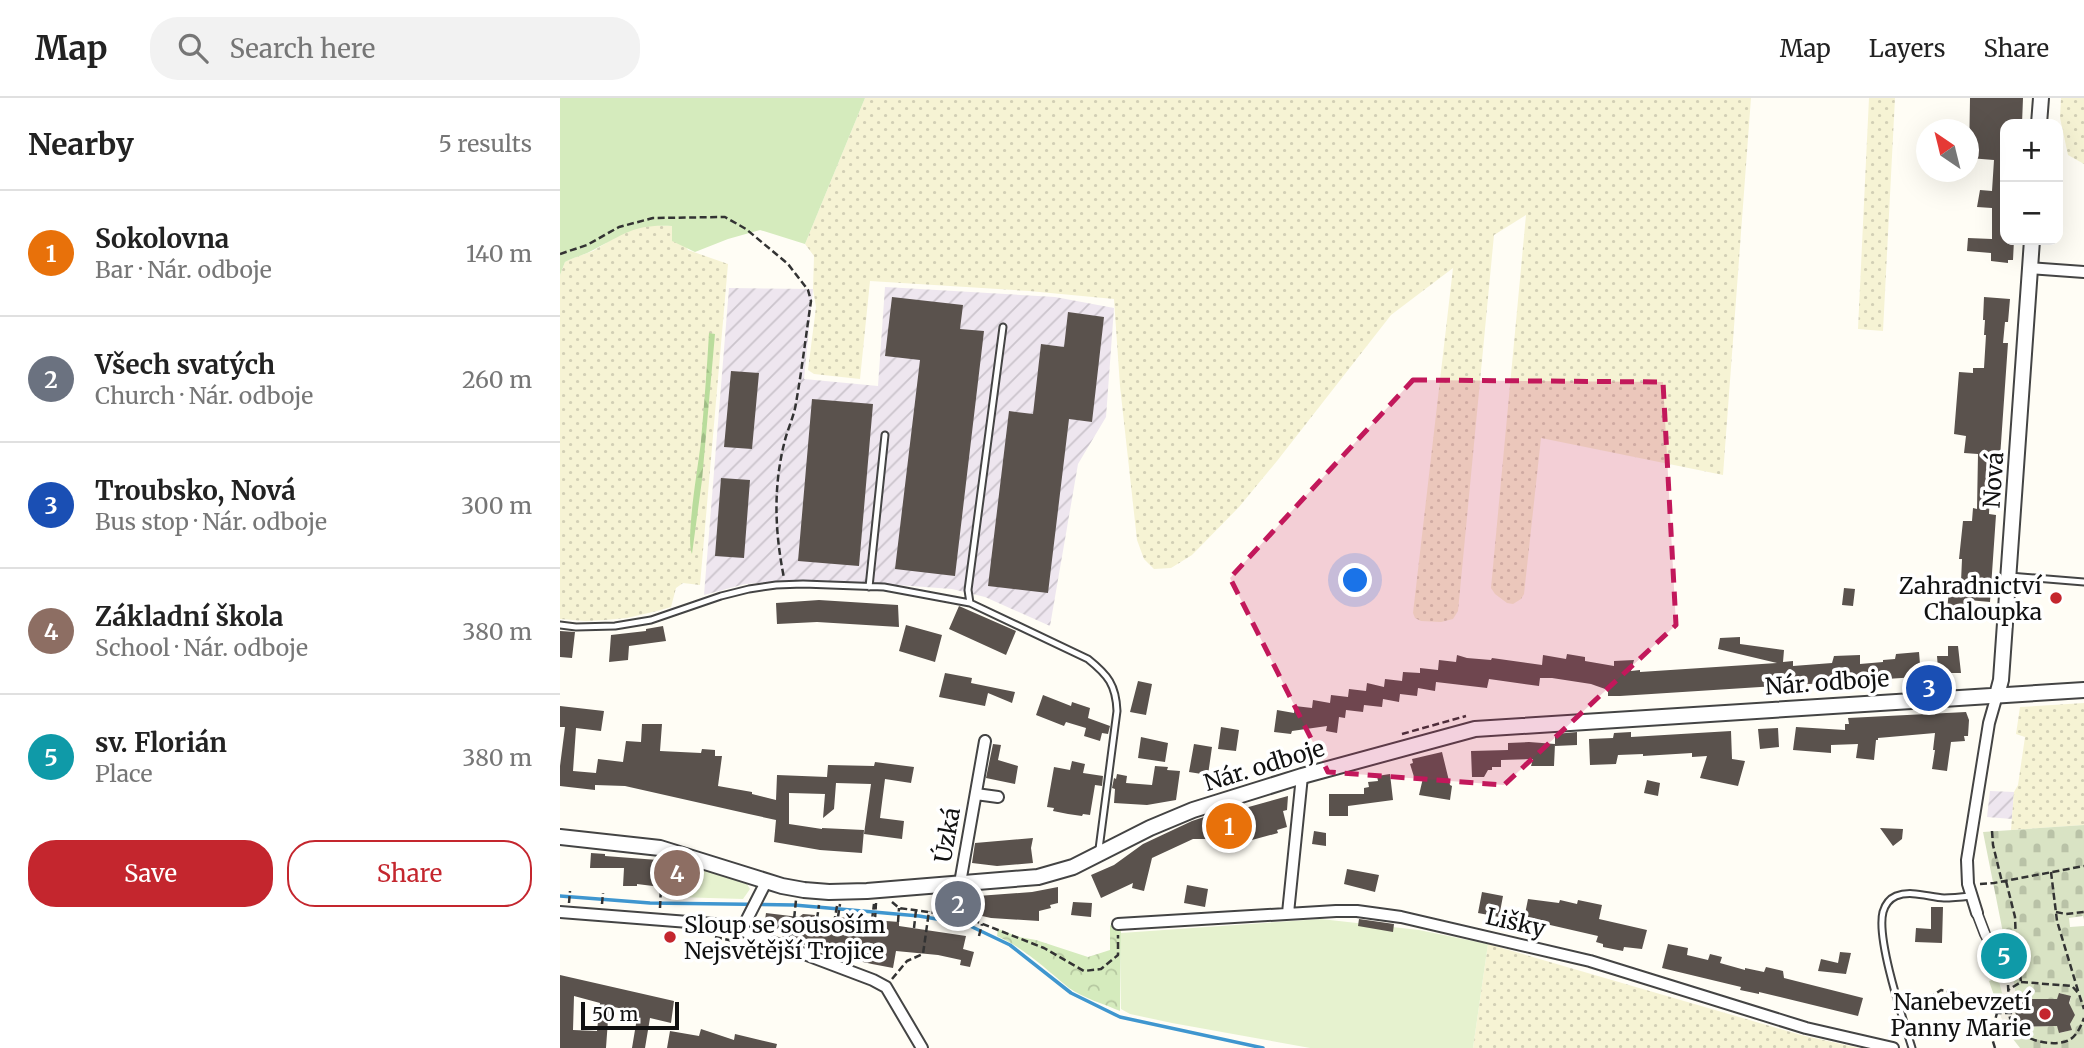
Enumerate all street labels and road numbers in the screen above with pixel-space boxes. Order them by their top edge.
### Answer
street label: Nová [1977,451,2009,509]
street label: Nár. odboje [1764,663,1890,701]
street label: Nár. odboje [1200,733,1328,797]
street label: Úzká [928,805,966,865]
street label: Lišky [1483,901,1549,943]

